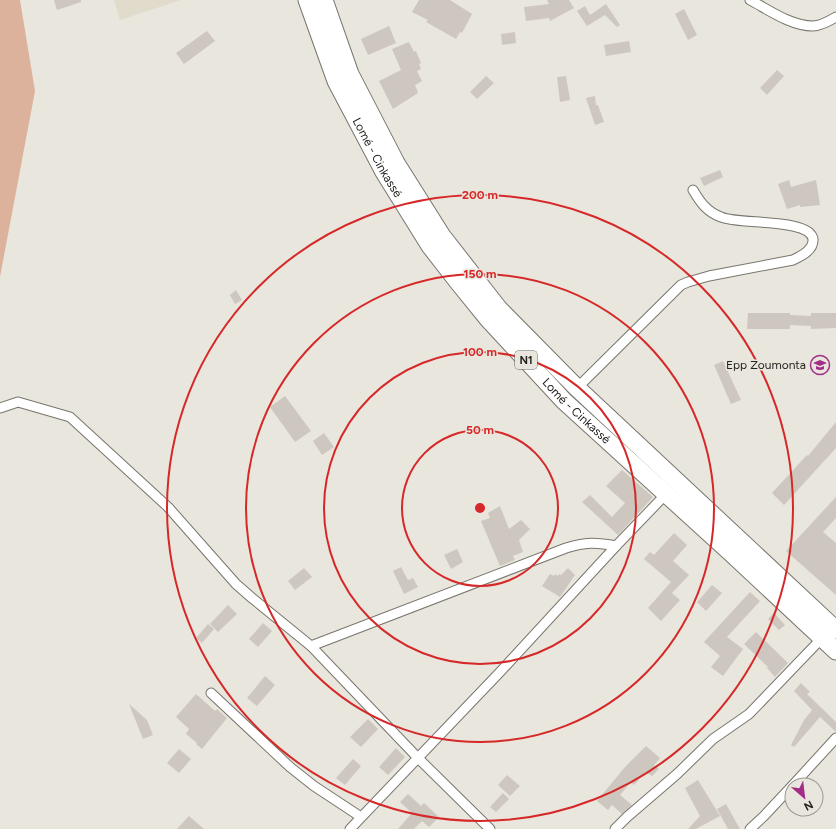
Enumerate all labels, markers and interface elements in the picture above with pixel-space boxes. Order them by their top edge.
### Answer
street label: Lomé - Cinkassé [350,115,405,200]
text: 200 m [462,188,498,202]
text: 150 m [463,267,497,281]
text: 100 m [463,345,497,359]
road number: N1 [515,351,537,369]
school or university icon: Epp Zoumonta [809,354,831,376]
place label: Epp Zoumonta [726,358,806,372]
street label: Lomé - Cinkassé [540,375,614,447]
text: 50 m [466,423,494,437]
centre of rings [473,501,487,515]
north arrow [784,777,824,817]
text: N [802,798,815,813]

